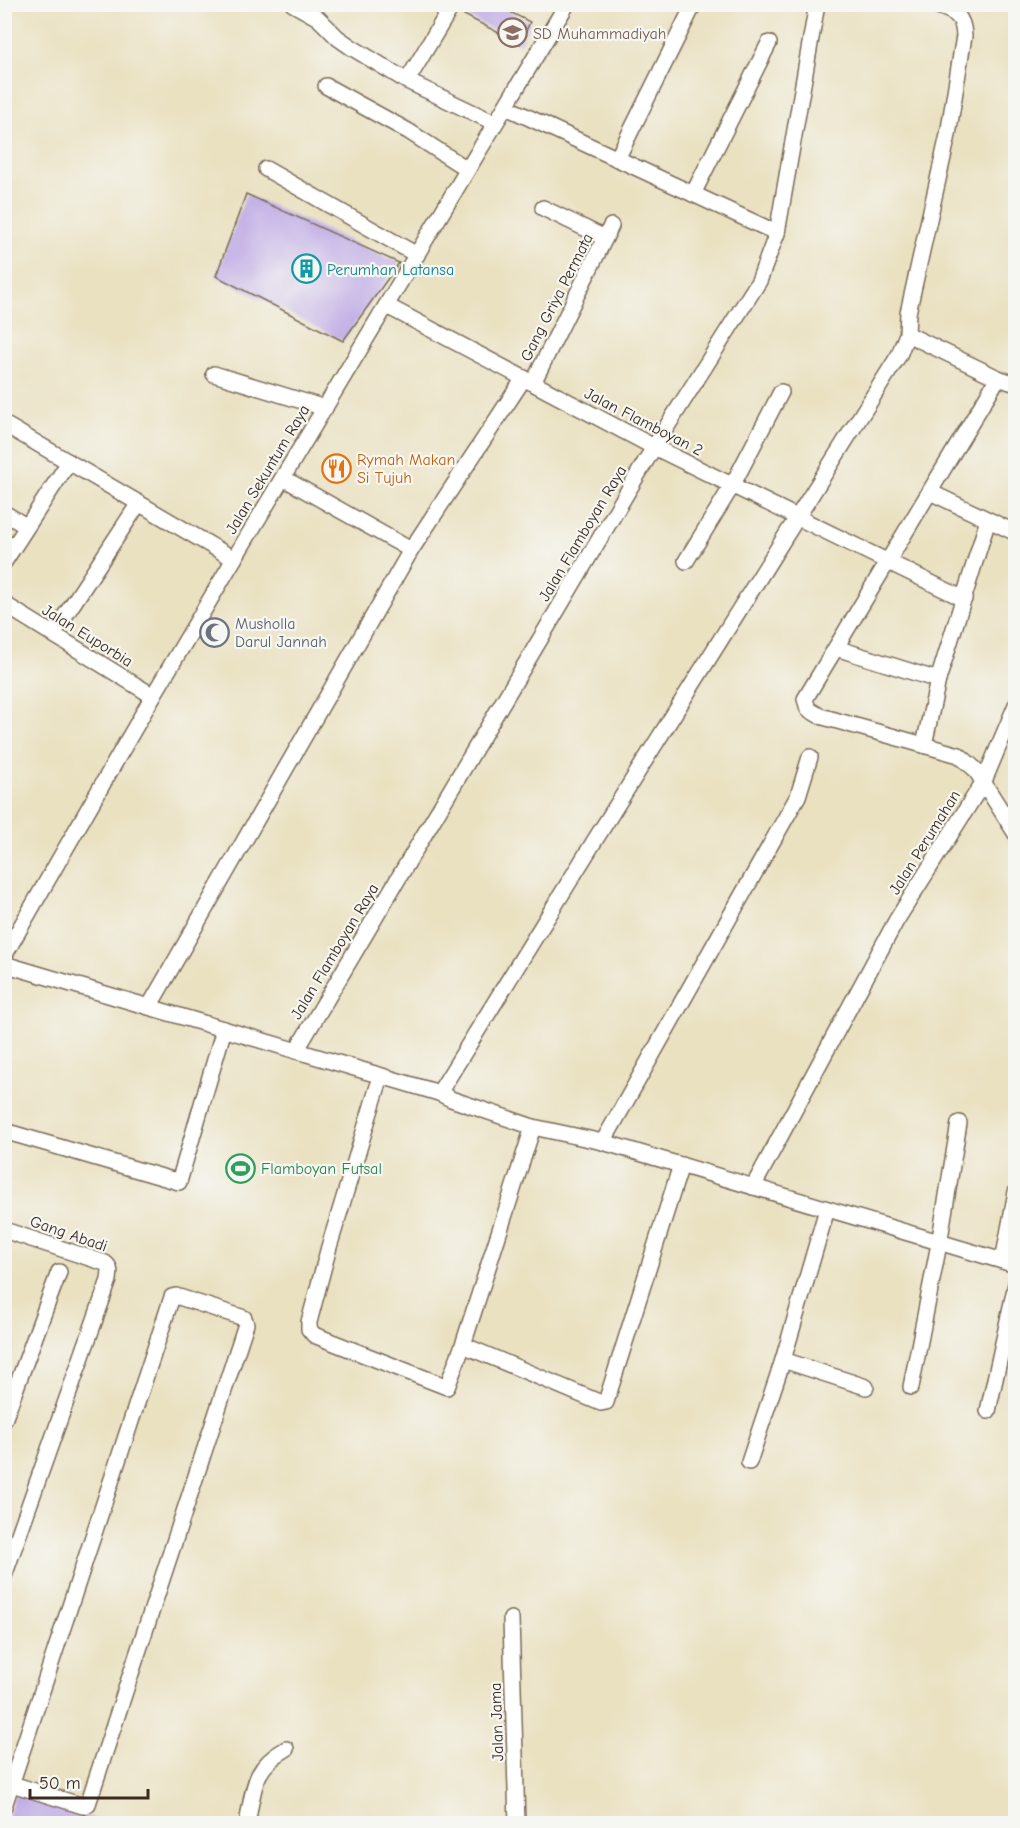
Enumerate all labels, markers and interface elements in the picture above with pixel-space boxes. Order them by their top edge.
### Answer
school or university icon: SD Muhammadiyah [496,17,528,49]
place label: SD Muhammadiyah [533,25,666,43]
street label: Gang Griya Permata [517,231,597,364]
building icon: Perumhan Latansa [290,253,322,285]
place label: Perumhan Latansa [327,261,454,279]
street label: Jalan Flamboyan 2 [581,384,706,460]
street label: Jalan Sekuntum Raya [222,402,313,537]
place label: Rymah Makan Si Tujuh [357,451,455,487]
restaurant icon: Rymah Makan Si Tujuh [320,452,352,484]
street label: Jalan Flamboyan Raya [535,463,630,605]
street label: Jalan Euporbia [39,601,136,671]
place label: Musholla Darul Jannah [235,615,327,651]
mosque icon: Musholla Darul Jannah [198,616,230,648]
street label: Jalan Perumahan [886,787,964,898]
street label: Jalan Flamboyan Raya [287,881,382,1023]
sports icon: Flamboyan Futsal [224,1152,256,1184]
place label: Flamboyan Futsal [261,1160,382,1178]
street label: Gang Abadi [28,1212,110,1256]
street label: Jalan Jama [487,1682,507,1762]
scale bar [30,1762,148,1800]
text: 50 m [39,1773,81,1794]

